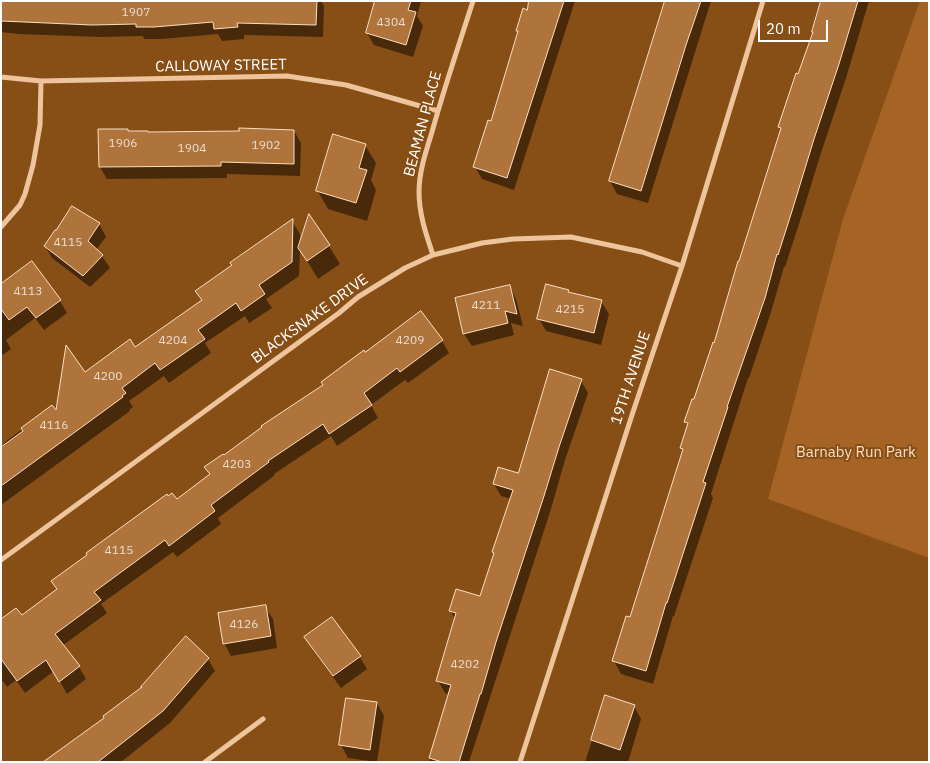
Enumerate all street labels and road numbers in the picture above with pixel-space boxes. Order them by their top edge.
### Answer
street label: CALLOWAY STREET [155,56,287,76]
street label: BEAMAN PLACE [400,69,446,179]
street label: BLACKSNAKE DRIVE [248,271,372,367]
street label: 19TH AVENUE [607,329,655,427]

